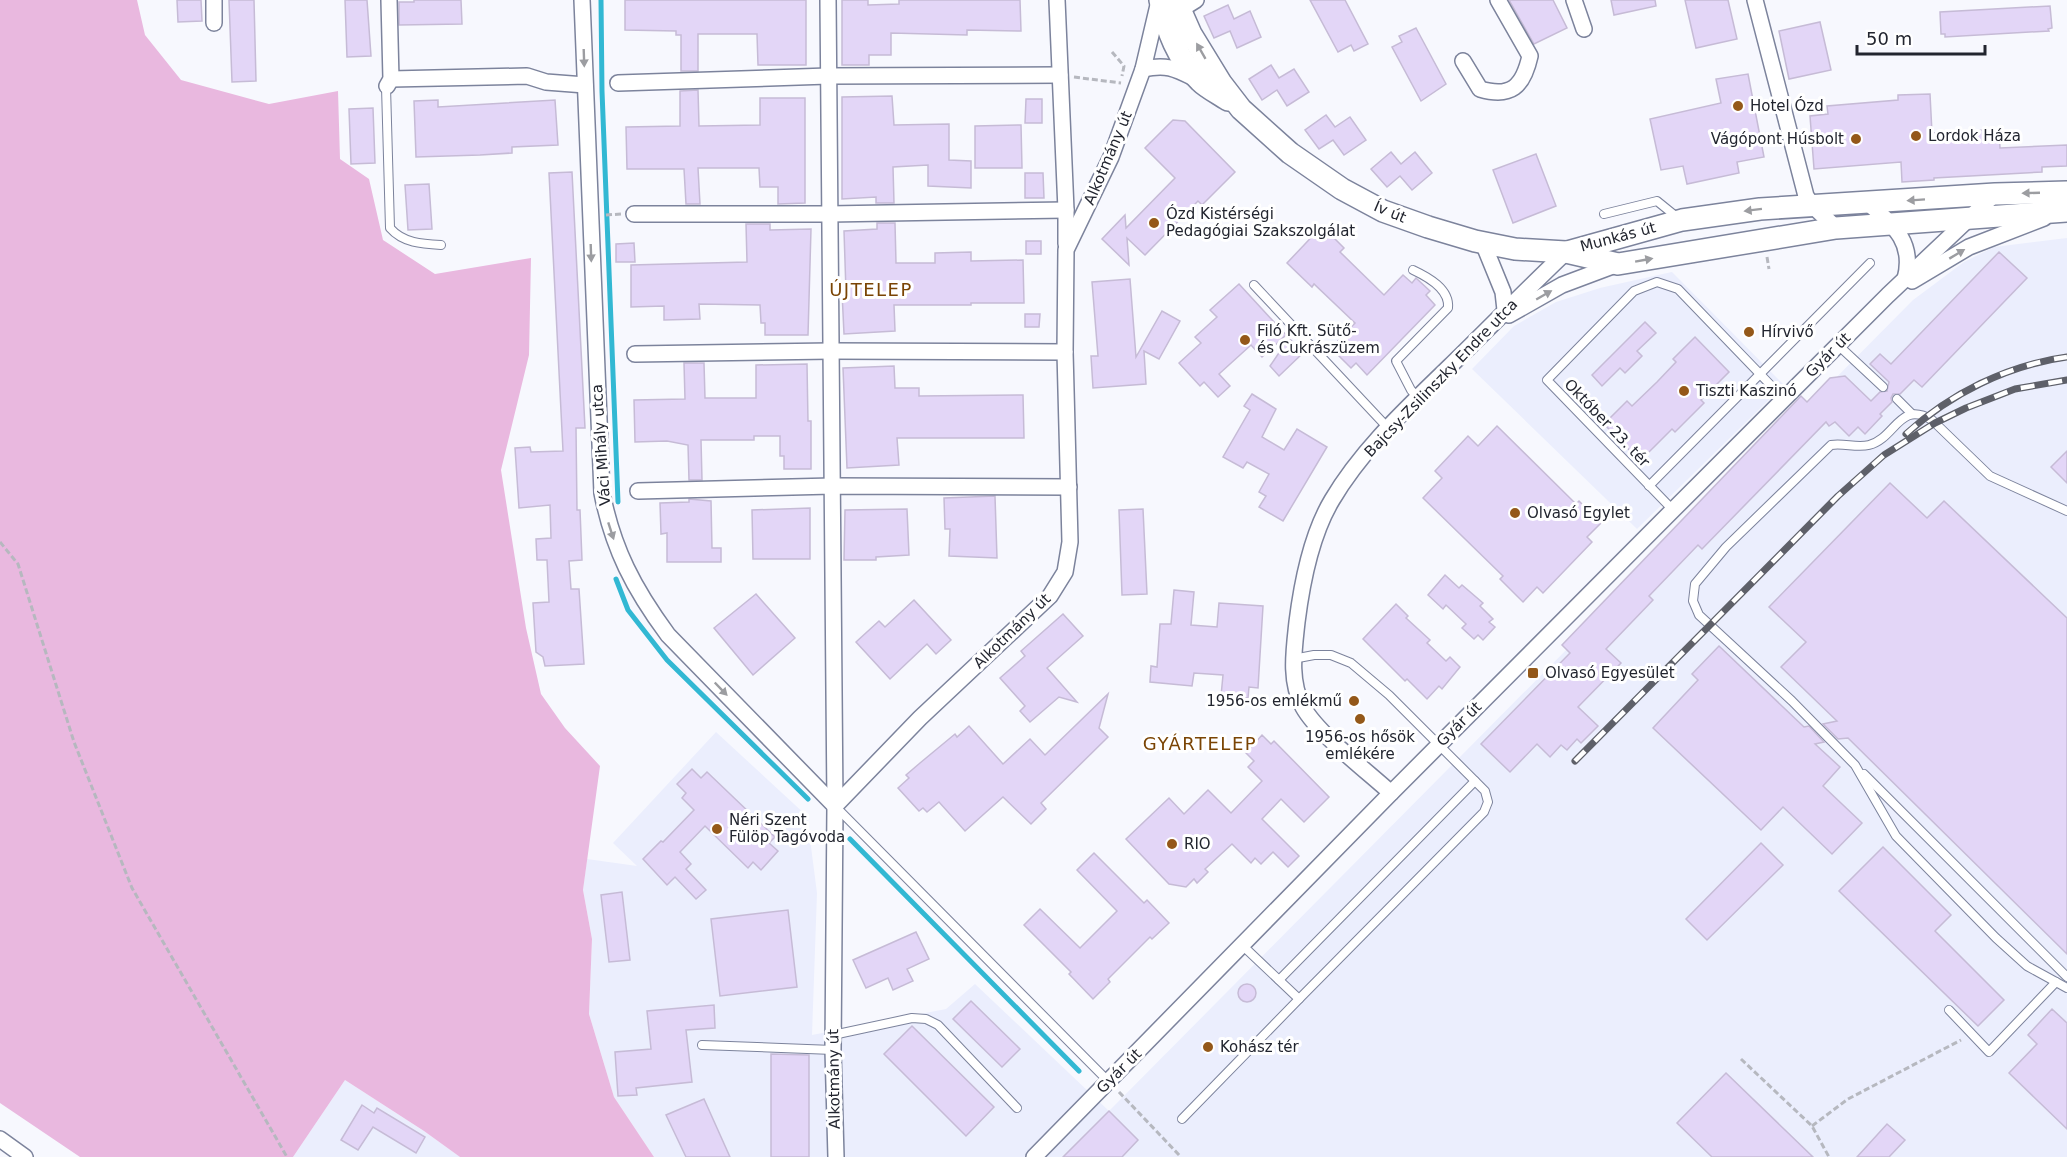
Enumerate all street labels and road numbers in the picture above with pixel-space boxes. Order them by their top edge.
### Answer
street label: Alkotmány út [1080,108,1136,208]
street label: Ív út [1371,196,1409,227]
street label: Munkás út [1578,218,1658,256]
street label: Bajcsy-Zsilinszky Endre utca [1361,295,1521,461]
street label: Gyár út [1802,329,1854,381]
street label: Október 23. tér [1561,375,1654,471]
street label: Váci Mihály utca [588,384,614,506]
street label: Alkotmány út [970,590,1054,672]
street label: Gyár út [1433,698,1485,750]
street label: Alkotmány út [824,1029,844,1129]
street label: Gyár út [1093,1045,1145,1097]

